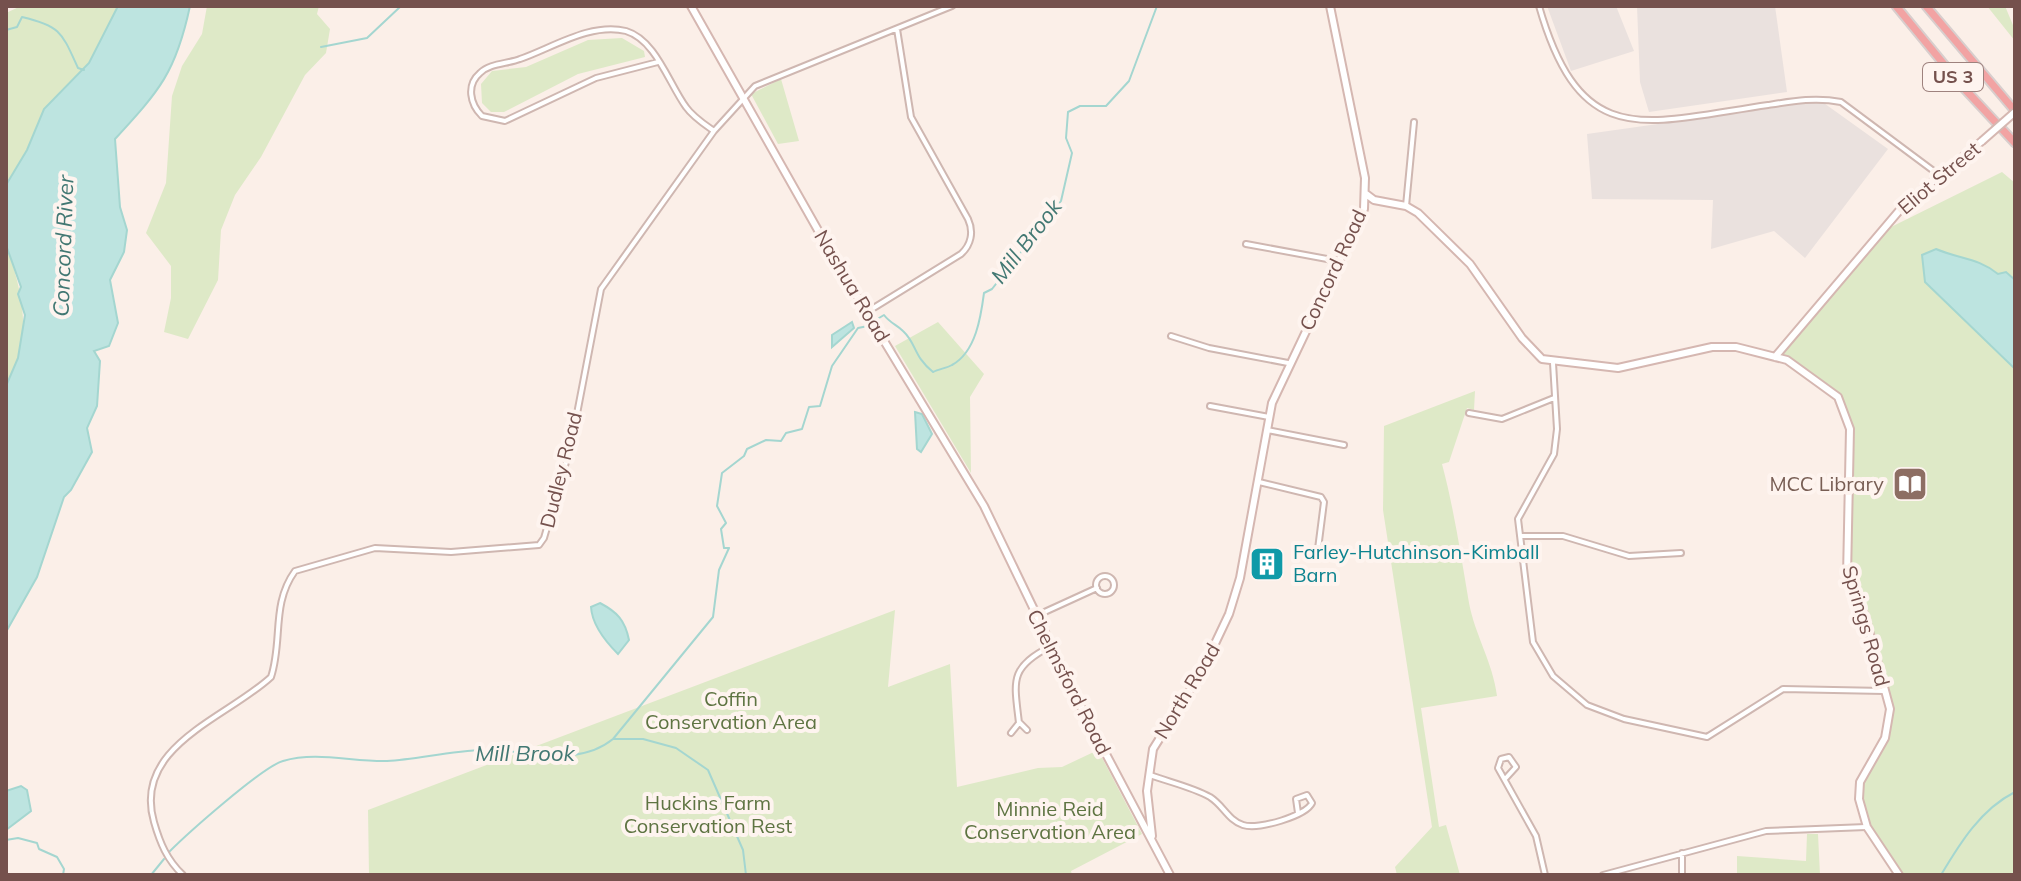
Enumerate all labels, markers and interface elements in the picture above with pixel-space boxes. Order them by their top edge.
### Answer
road number: US 3 [1923,63,1983,91]
street label: Eliot Street [1892,136,1985,219]
water label: Concord River [47,174,79,317]
water label: Mill Brook [984,193,1068,289]
street label: Concord Road [1294,205,1371,334]
street label: Nashua Road [809,225,896,346]
street label: Dudley Road [534,409,587,531]
library icon: MCC Library [1891,465,1929,503]
place label: MCC Library [1769,471,1884,496]
place label: Farley-Hutchinson-Kimball Barn [1293,539,1539,587]
building icon: Farley-Hutchinson-Kimball Barn [1248,545,1286,583]
street label: Springs Road [1837,563,1896,689]
street label: Chelmsford Road [1022,605,1117,759]
street label: North Road [1148,638,1225,743]
park label: Coffin Conservation Area [645,686,817,734]
water label: Mill Brook [475,739,575,767]
park label: Huckins Farm Conservation Rest [624,790,792,838]
park label: Minnie Reid Conservation Area [964,796,1136,844]

